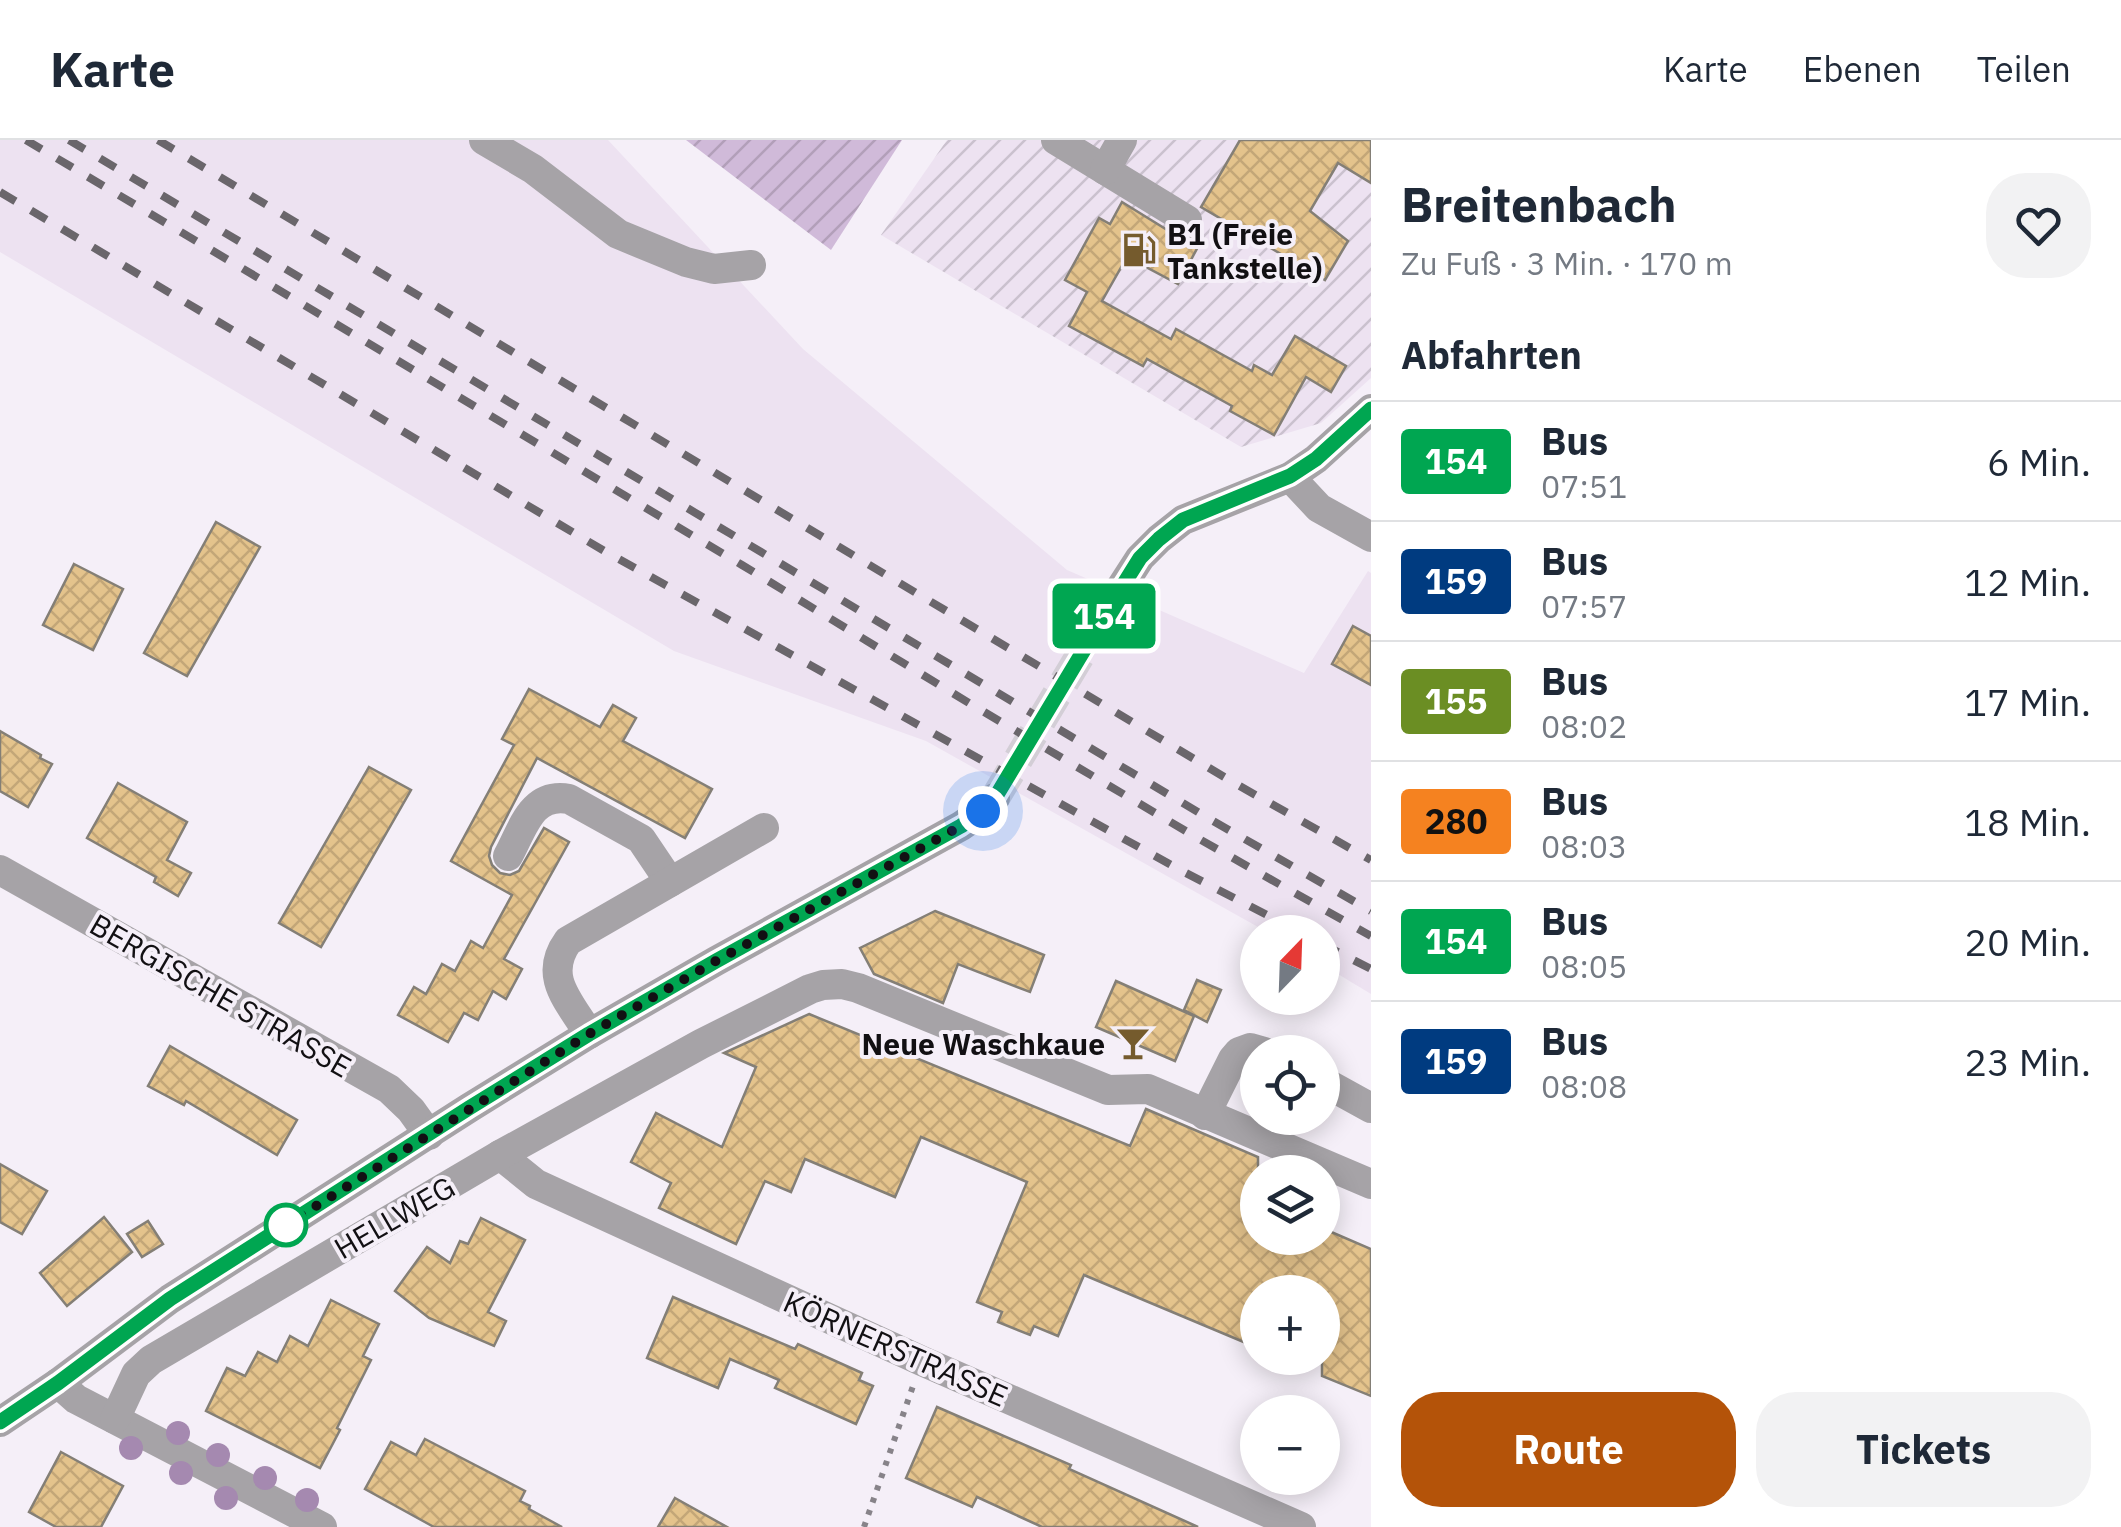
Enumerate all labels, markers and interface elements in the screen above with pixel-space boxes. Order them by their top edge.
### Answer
text: Karte [50,38,175,100]
text: Karte [1663,46,1748,92]
text: Ebenen [1803,46,1922,92]
text: Teilen [1977,46,2071,92]
text: Breitenbach [1401,173,1677,235]
button: heart [1986,173,2091,278]
place label: B1 (Freie Tankstelle) [1167,214,1322,287]
fuel station icon: B1 (Freie Tankstelle) [1120,231,1158,269]
text: Zu Fuß · 3 Min. · 170 m [1401,242,1733,284]
text: Abfahrten [1401,330,1582,379]
text: Bus [1541,416,1608,465]
text: 6 Min. [1987,437,2091,486]
text: 154 [1424,438,1488,484]
text: 07:51 [1541,465,1627,507]
text: Bus [1541,536,1608,585]
text: 12 Min. [1964,557,2091,606]
text: 159 [1424,558,1488,604]
line badge: 154 [1046,584,1162,648]
text: 07:57 [1541,585,1627,627]
text: 154 [1072,593,1136,639]
text: Bus [1541,656,1608,705]
text: 17 Min. [1964,677,2091,726]
text: 155 [1424,678,1488,724]
text: 08:02 [1541,705,1627,747]
text: Bus [1541,776,1608,825]
your location [958,786,1008,836]
text: 18 Min. [1964,797,2091,846]
text: 280 [1424,798,1488,844]
text: 08:03 [1541,825,1627,867]
text: Bus [1541,896,1608,945]
street label: BERGISCHE STRASSE [83,904,359,1086]
north arrow [1240,915,1340,1015]
map controls [1240,915,1340,1495]
text: 20 Min. [1964,917,2091,966]
text: 154 [1424,918,1488,964]
text: 08:05 [1541,945,1627,987]
text: Bus [1541,1016,1608,1065]
place label: Neue Waschkaue [862,1024,1105,1063]
bar icon: Neue Waschkaue [1114,1024,1152,1062]
button: locate [1240,1035,1340,1135]
text: 23 Min. [1964,1037,2091,1086]
text: 159 [1424,1038,1488,1084]
text: 08:08 [1541,1065,1627,1107]
button: layers [1240,1155,1340,1255]
street label: HELLWEG [327,1167,461,1267]
unlabelled marker [265,1204,307,1246]
button: + [1240,1275,1340,1375]
street label: KÖRNERSTRASSE [778,1281,1014,1415]
button: Route [1401,1392,1736,1507]
button: Tickets [1756,1392,2091,1507]
button: − [1240,1395,1340,1495]

